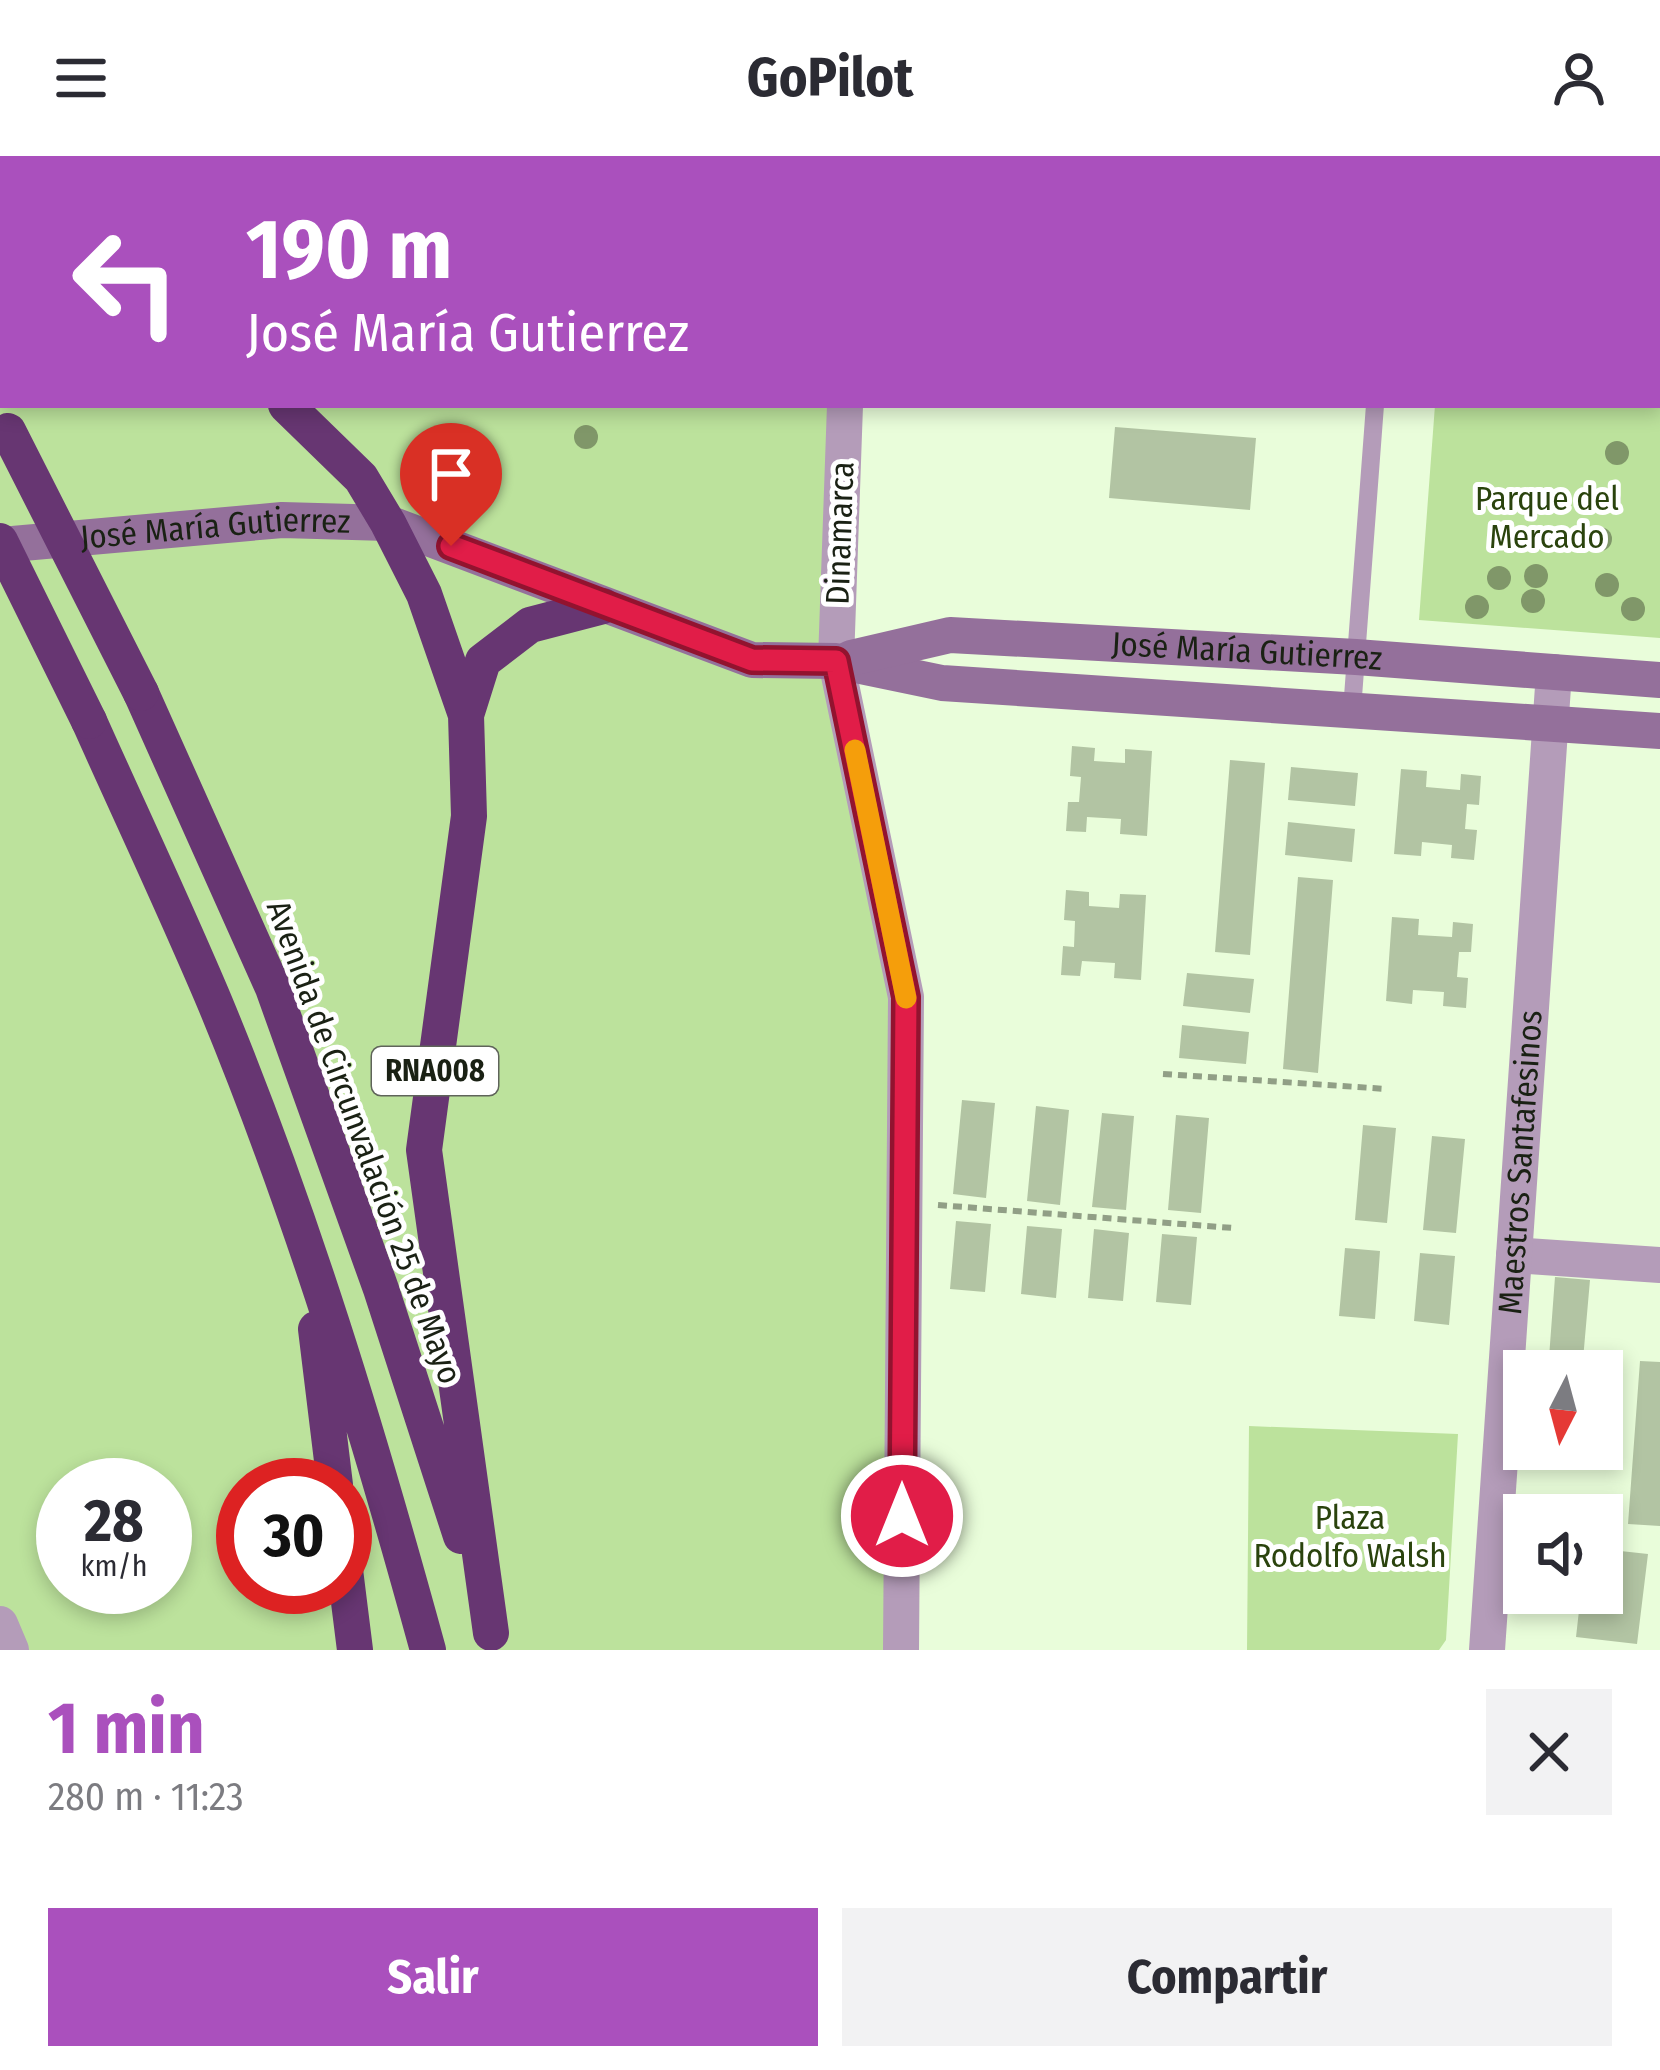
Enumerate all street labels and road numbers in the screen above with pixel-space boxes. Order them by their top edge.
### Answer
street label: Dinamarca [818,461,862,605]
street label: José María Gutierrez [78,500,351,558]
street label: José María Gutierrez [1111,624,1384,679]
street label: Avenida de Circunvalación 25 de Mayo [258,895,470,1389]
street label: Maestros Santafesinos [1490,1009,1551,1316]
road number: RNA008 [372,1047,498,1095]

